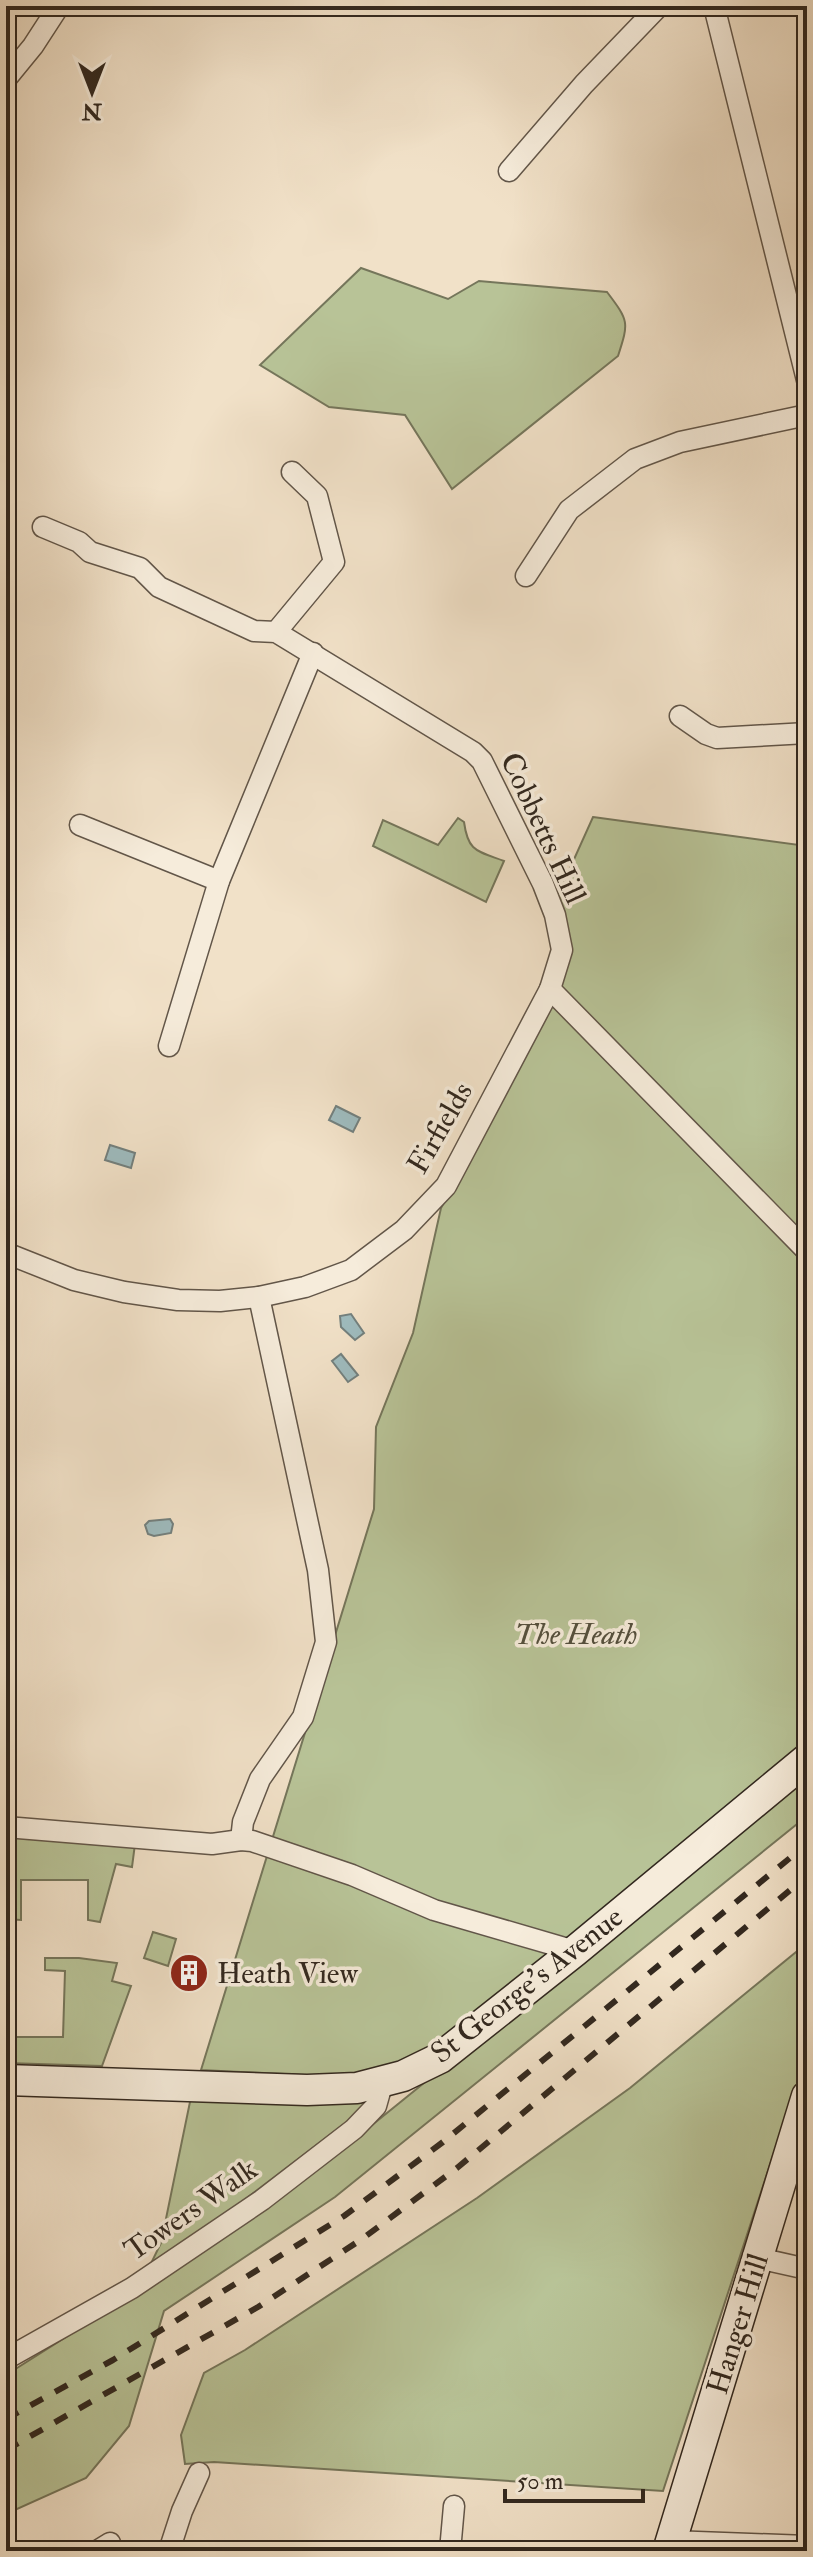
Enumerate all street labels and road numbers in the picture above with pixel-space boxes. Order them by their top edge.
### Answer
street label: Cobbetts Hill [492,747,594,910]
street label: Firfields [399,1076,481,1180]
street label: St George’s Avenue [423,1898,631,2072]
street label: Towers Walk [117,2151,265,2269]
street label: Hanger Hill [699,2249,777,2399]

